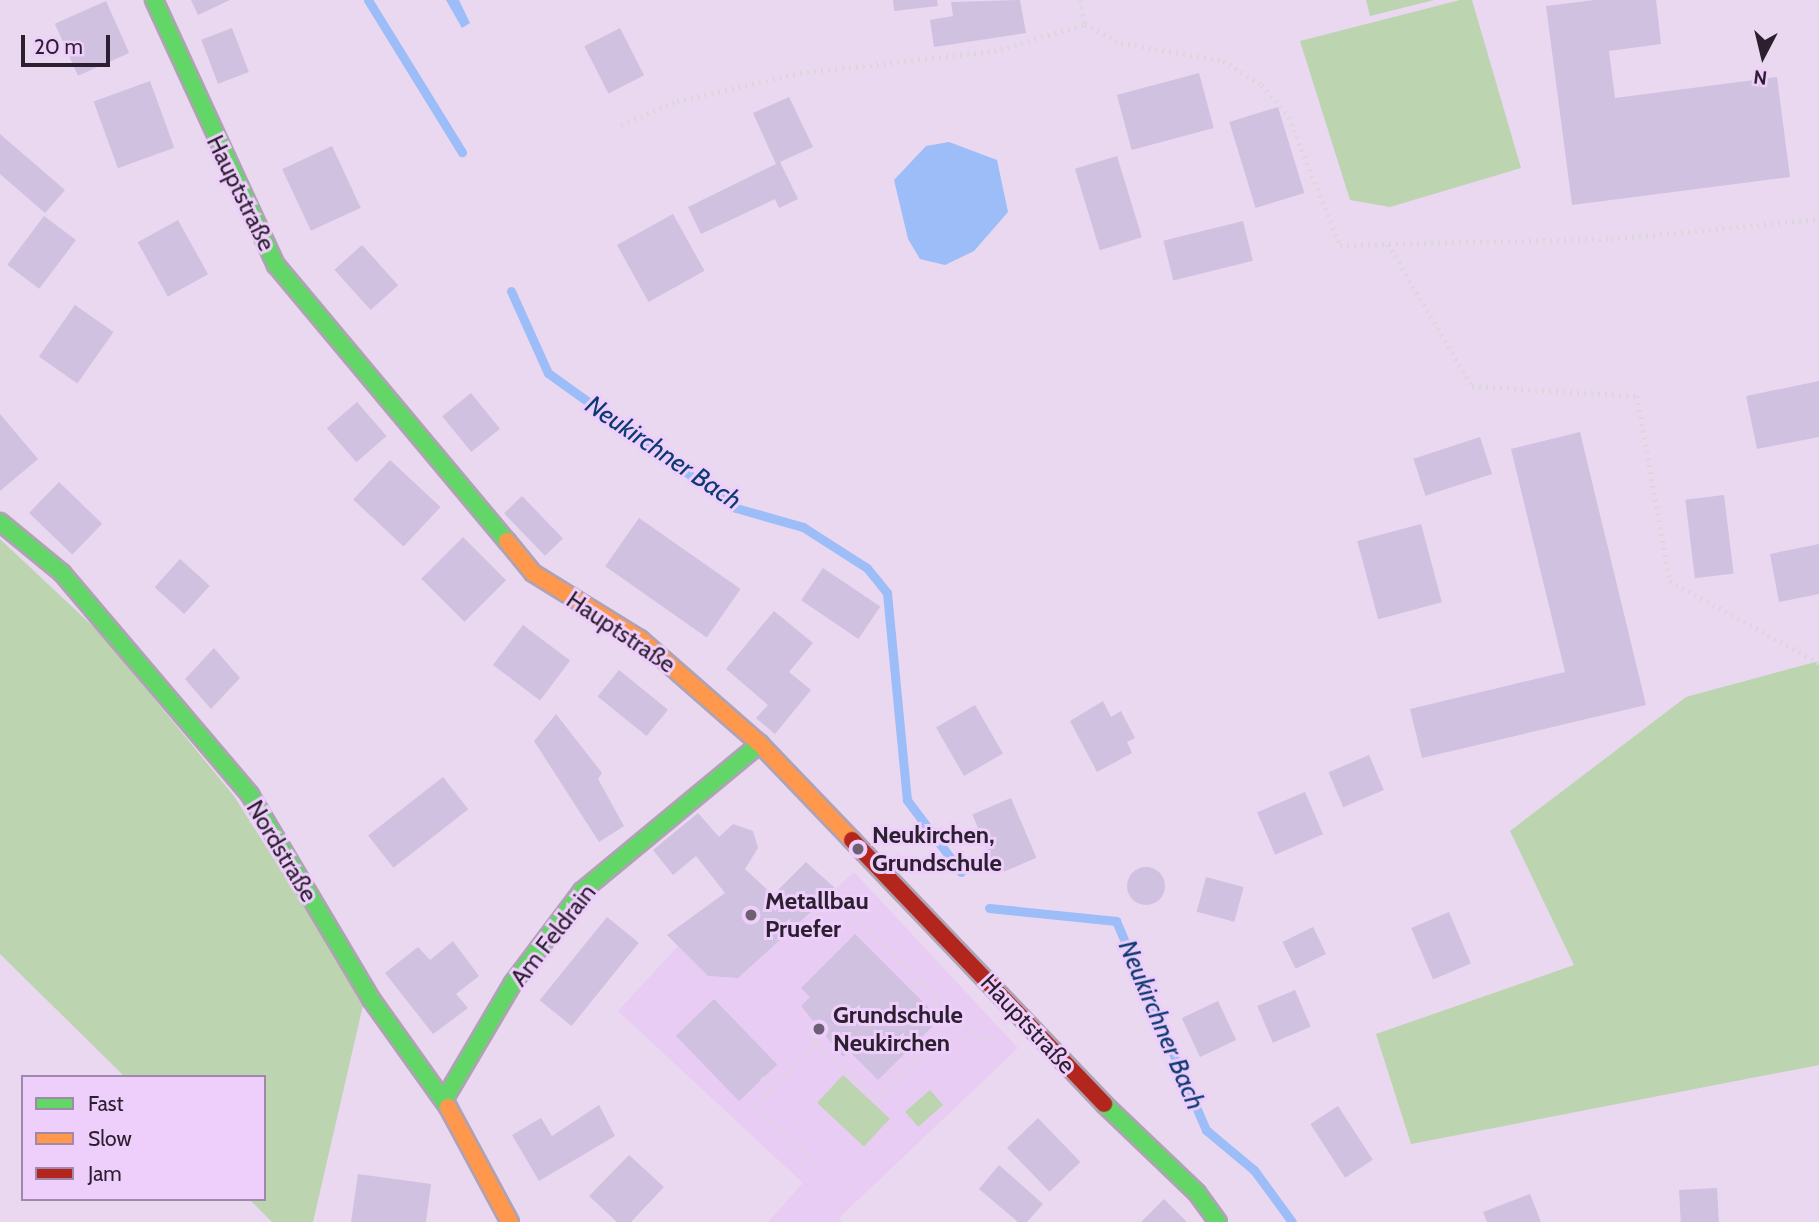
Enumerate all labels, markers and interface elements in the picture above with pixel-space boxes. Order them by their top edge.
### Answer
scale bar [24,21,114,65]
north arrow [1728,21,1798,91]
text: 20 m [34,34,83,59]
text: N [1752,65,1768,90]
street label: Hauptstraße [201,130,281,256]
water label: Neukirchner Bach [579,389,747,517]
street label: Hauptstraße [561,585,681,679]
street label: Nordstraße [240,795,324,907]
place label: Neukirchen, Grundschule [872,821,1002,877]
marker: Neukirchen, Grundschule [850,841,866,857]
street label: Am Feldrain [504,878,602,992]
place label: Metallbau Pruefer [765,887,869,943]
marker: Metallbau Pruefer [743,907,759,923]
water label: Neukirchner Bach [1111,936,1211,1114]
street label: Hauptstraße [975,968,1081,1080]
place label: Grundschule Neukirchen [833,1001,963,1057]
marker: Grundschule Neukirchen [811,1021,827,1037]
legend [21,1075,266,1201]
text: Fast [88,1091,124,1116]
text: Slow [88,1126,132,1151]
text: Jam [88,1161,122,1186]

